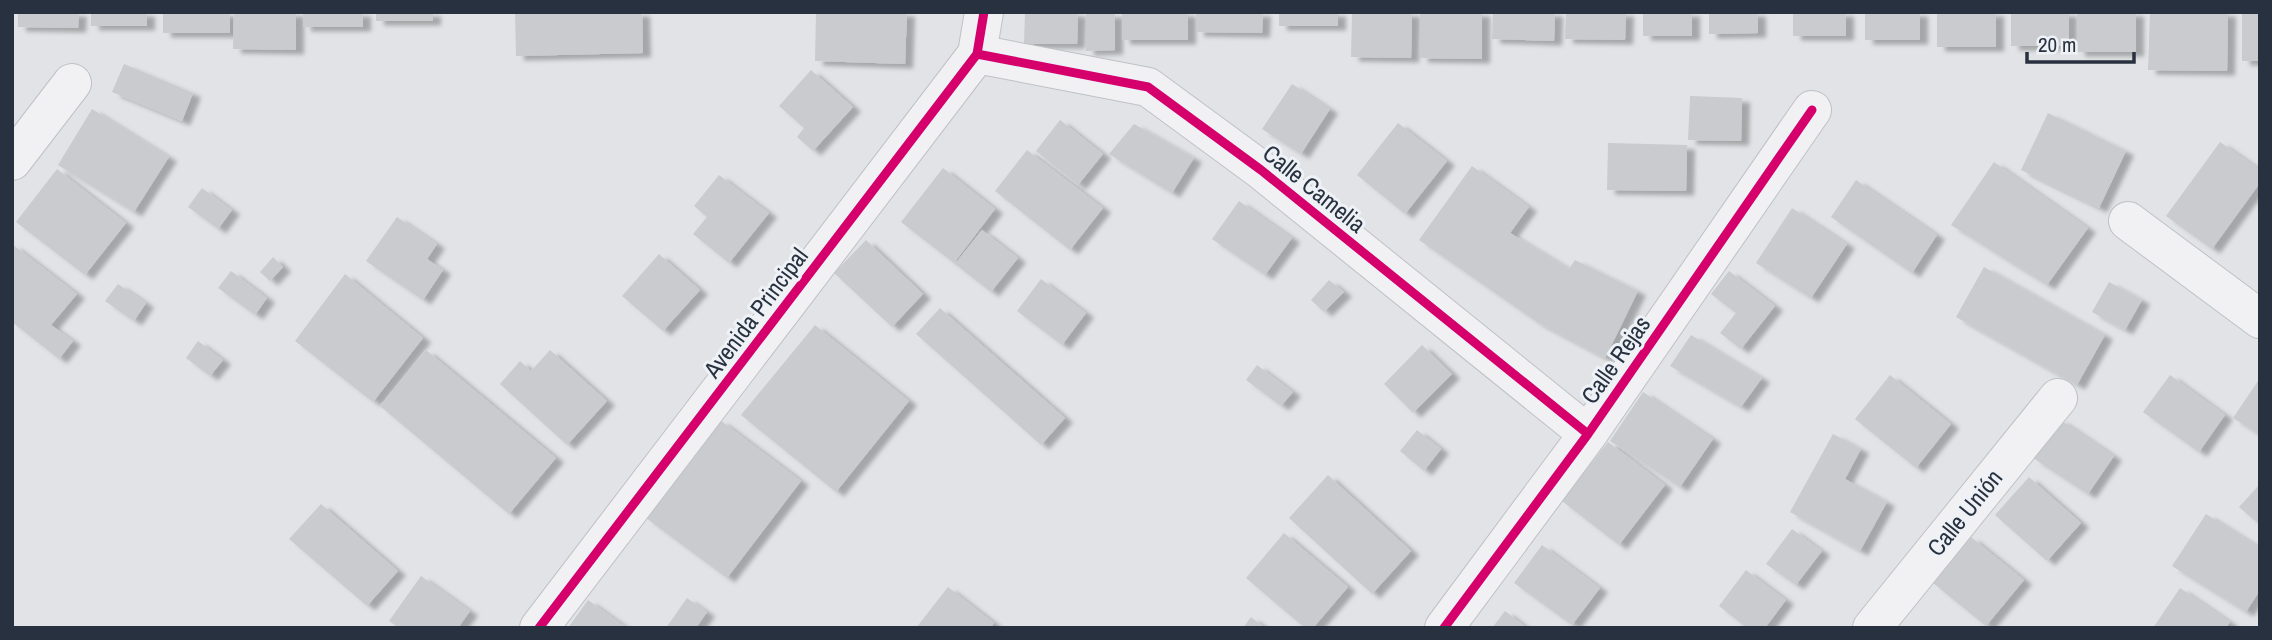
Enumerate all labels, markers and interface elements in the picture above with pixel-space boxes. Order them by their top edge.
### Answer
scale bar [2027,21,2134,65]
text: 20 m [2038,30,2076,59]
street label: Calle Camelia [1257,137,1373,240]
street label: Avenida Principal [695,241,815,385]
street label: Calle Rejas [1573,309,1657,410]
street label: Calle Unión [1919,462,2009,562]

